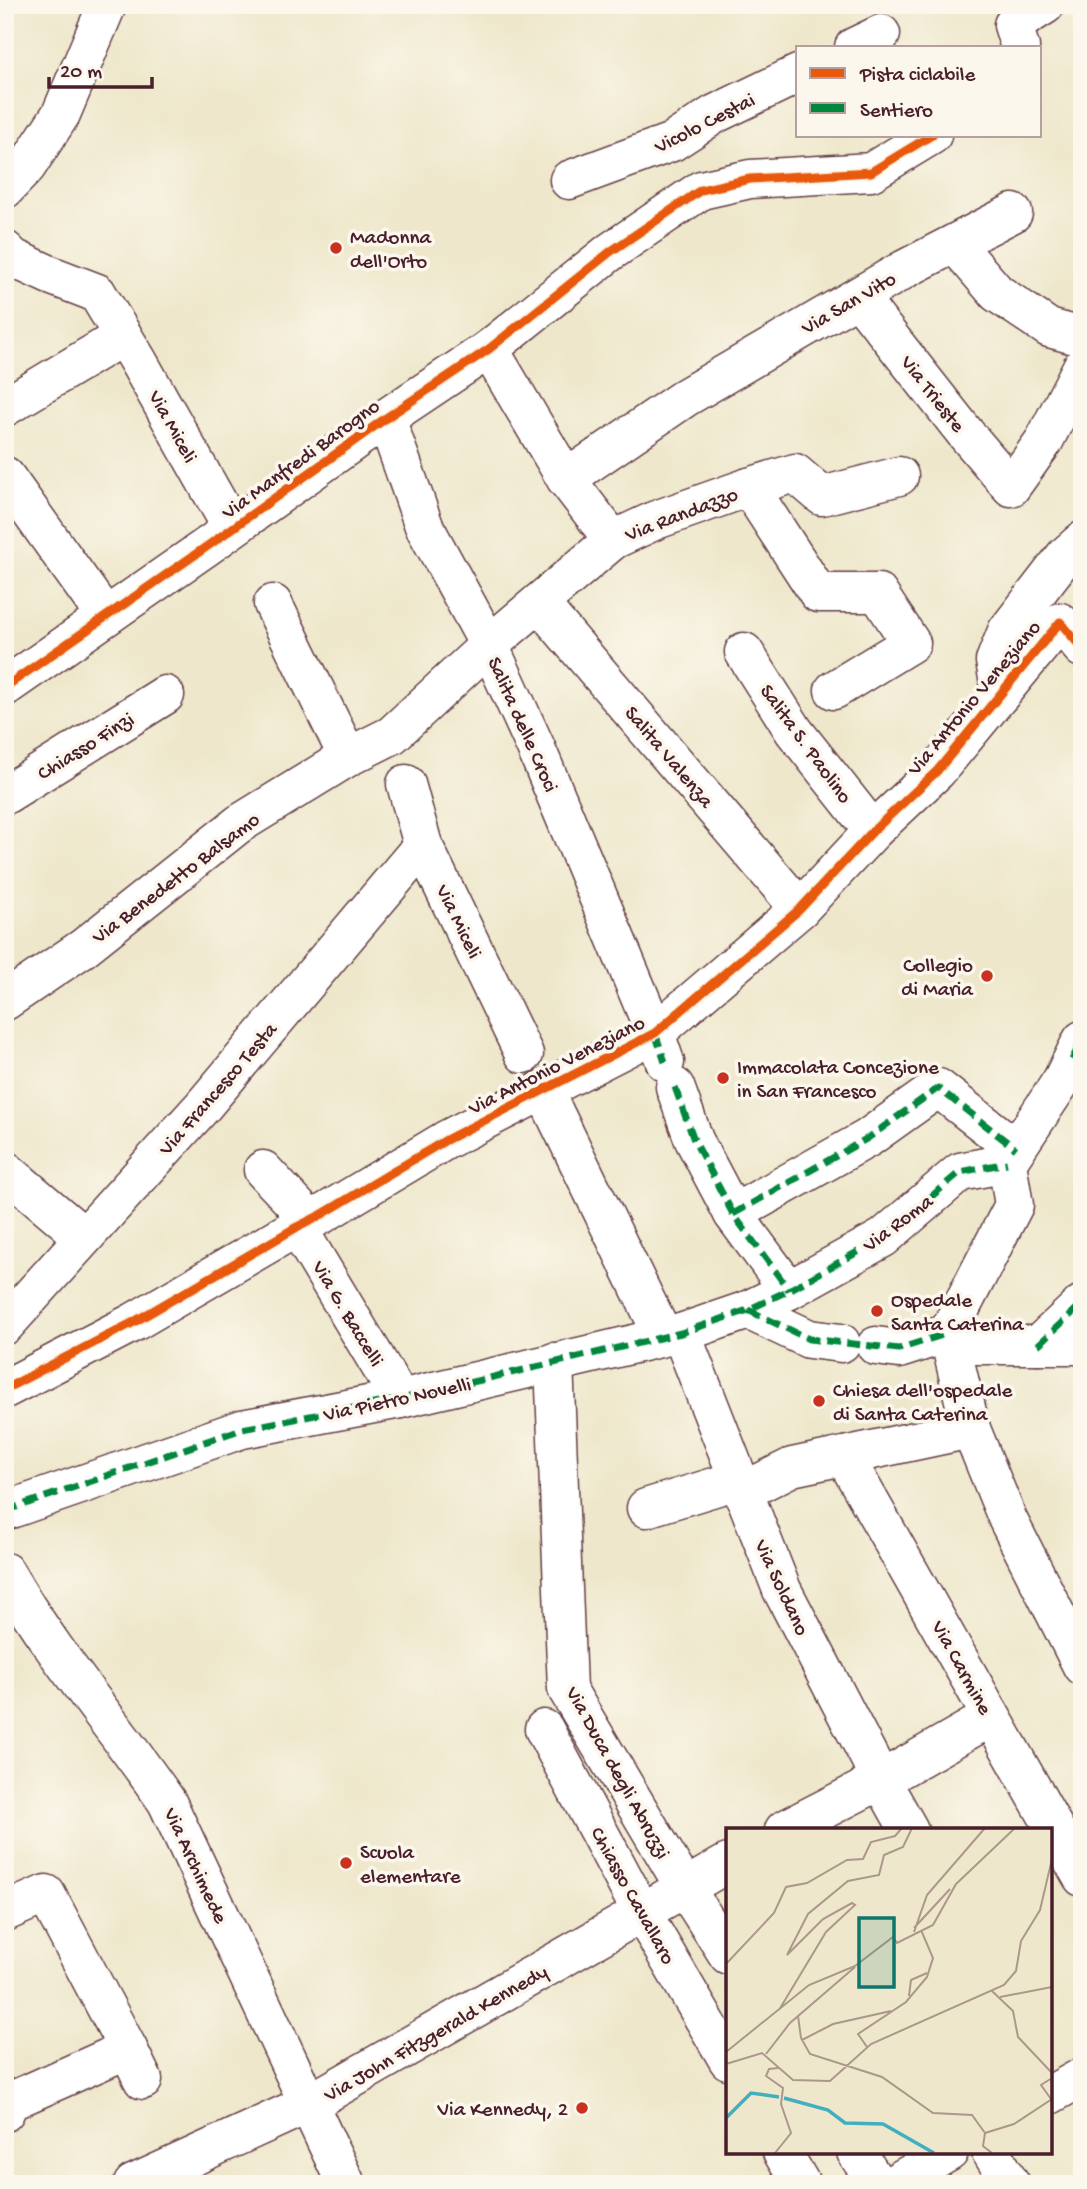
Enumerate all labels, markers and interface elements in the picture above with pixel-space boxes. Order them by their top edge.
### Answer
scale bar [49,46,152,90]
legend [796,46,1042,136]
text: 20 m [60,61,102,86]
text: Pista ciclabile [859,64,976,89]
street label: Vicolo Cestai [650,89,760,162]
text: Sentiero [860,100,933,125]
place label: Madonna dell'Orto [350,227,432,276]
marker: Madonna dell'Orto [328,240,344,256]
street label: Via San Vito [797,268,902,343]
street label: Via Trieste [893,351,970,440]
street label: Via Miceli [140,386,201,468]
street label: Via Manfredi Barogno [217,395,386,527]
street label: Via Randazzo [621,483,742,550]
street label: Via Antonio Veneziano [903,617,1048,783]
street label: Salita delle Croci [480,654,562,797]
street label: Salita S. Paolino [753,681,856,810]
street label: Salita Valenza [617,702,718,815]
street label: Chiasso Finzi [34,708,140,788]
street label: Via Benedetto Balsamo [87,808,266,952]
street label: Via Miceli [428,881,485,964]
place label: Collegio di Maria [901,955,974,1004]
marker: Collegio di Maria [979,968,995,984]
street label: Via Antonio Veneziano [464,1012,650,1123]
street label: Via Francesco Testa [154,1018,285,1163]
place label: Immacolata Concezione in San Francesco [737,1057,940,1106]
marker: Immacolata Concezione in San Francesco [715,1070,731,1086]
street label: Via Roma [858,1190,940,1260]
street label: Via G. Baccelli [304,1257,387,1372]
place label: Ospedale Santa Caterina [891,1290,1025,1339]
marker: Ospedale Santa Caterina [869,1303,885,1319]
street label: Via Pietro Novelli [321,1374,474,1429]
place label: Chiesa dell'ospedale di Santa Caterina [833,1380,1014,1429]
marker: Chiesa dell'ospedale di Santa Caterina [811,1393,827,1409]
street label: Via Soldano [746,1536,813,1641]
street label: Via Carmine [923,1616,997,1721]
street label: Via Duca degli Abruzzi [558,1682,674,1864]
street label: Via Archimede [156,1804,232,1929]
street label: Chiasso Cavallaro [583,1824,679,1970]
inset map [726,1828,1052,2154]
place label: Scuola elementare [360,1842,462,1891]
marker: Scuola elementare [338,1855,354,1871]
street label: Via John Fitzgerald Kennedy [320,1961,553,2110]
place label: Via Kennedy, 2 [436,2099,568,2124]
marker: Via Kennedy, 2 [574,2100,590,2116]

